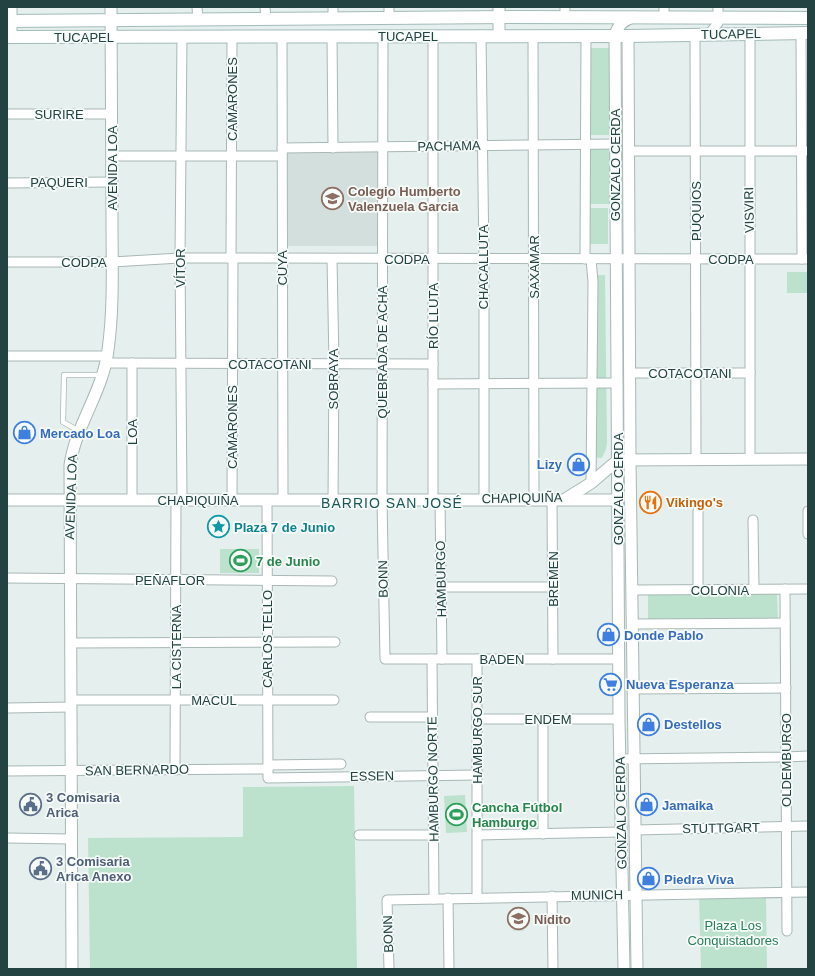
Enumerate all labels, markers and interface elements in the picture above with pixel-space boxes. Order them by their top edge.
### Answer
street label: TUCAPEL [701,26,761,42]
street label: TUCAPEL [378,29,438,44]
street label: TUCAPEL [54,30,114,45]
street label: CAMARONES [225,57,240,141]
street label: SURIRE [34,107,84,122]
street label: GONZALO CERDA [608,108,623,221]
street label: AVENIDA LOA [105,125,120,211]
street label: PACHAMA [417,138,481,154]
street label: PAQUERI [30,175,88,190]
street label: PUQUIOS [689,181,704,241]
place label: Colegio Humberto Valenzuela Garcia [348,184,461,214]
school or university icon: Colegio Humberto Valenzuela Garcia [320,185,346,211]
street label: VISVIRI [741,187,757,233]
street label: CHACALLUTA [476,224,491,310]
street label: SAXAMAR [527,235,542,299]
street label: VÍTOR [173,248,188,288]
street label: CUYA [275,250,290,286]
street label: CODPA [384,252,430,267]
street label: CODPA [708,252,754,267]
street label: CODPA [61,255,107,270]
street label: RÍO LLUTA [426,283,441,349]
street label: QUEBRADA DE ACHA [375,285,390,418]
street label: SOBRAYA [326,348,341,409]
street label: COTACOTANI [228,357,312,372]
street label: COTACOTANI [648,366,732,381]
street label: CAMARONES [225,385,240,469]
street label: LOA [125,419,140,445]
shop icon: Mercado Loa [12,420,38,446]
place label: Mercado Loa [40,426,121,441]
street label: GONZALO CERDA [611,432,626,545]
shop icon: Lizy [565,451,591,477]
street label: AVENIDA LOA [62,454,80,540]
place label: Lizy [537,457,563,472]
restaurant icon: Vikingo's [638,489,664,515]
street label: CHAPIQUIÑA [481,490,563,506]
street label: CHAPIQUIÑA [158,493,239,508]
district label: BARRIO SAN JOSÉ [321,495,463,511]
place label: Vikingo's [666,495,723,510]
place icon: Plaza 7 de Junio [206,514,232,540]
place label: Plaza 7 de Junio [234,520,335,535]
street label: HAMBURGO [433,541,449,617]
sports icon: 7 de Junio [227,548,253,574]
street label: BREMEN [546,551,561,607]
place label: 7 de Junio [256,554,320,569]
street label: BONN [375,560,391,598]
street label: PEÑAFLOR [135,573,205,588]
street label: COLONIA [691,583,750,598]
street label: CARLOS TELLO [260,590,275,688]
street label: LA CISTERNA [169,604,184,689]
shop icon: Donde Pablo [595,622,621,648]
place label: Donde Pablo [624,628,704,643]
street label: BADEN [480,652,524,667]
supermarket icon: Nueva Esperanza [597,671,623,697]
street label: HAMBURGO SUR [470,676,485,784]
place label: Nueva Esperanza [626,677,734,692]
street label: MACUL [191,693,237,708]
shop icon: Destellos [635,711,661,737]
street label: ENDEM [525,712,571,727]
street label: OLDEMBURGO [779,713,794,807]
street label: HAMBURGO NORTE [424,716,442,842]
place label: Destellos [664,717,722,732]
street label: GONZALO CERDA [613,756,629,869]
street label: SAN BERNARDO [85,762,189,778]
street label: ESSEN [350,768,394,784]
place label: 3 Comisaria Arica [46,790,120,820]
public building icon: 3 Comisaria Arica [18,791,44,817]
shop icon: Jamaika [634,792,660,818]
place label: Jamaika [662,798,714,813]
place label: Cancha Fútbol Hamburgo [472,800,562,830]
sports icon: Cancha Fútbol Hamburgo [443,801,469,827]
street label: STUTTGART [682,820,760,836]
place label: 3 Comisaria Arica Anexo [56,854,131,884]
public building icon: 3 Comisaria Arica Anexo [27,855,53,881]
shop icon: Piedra Viva [636,866,662,892]
place label: Piedra Viva [664,872,735,887]
street label: MUNICH [571,887,623,903]
school or university icon: Nidito [505,906,531,932]
place label: Nidito [534,912,571,927]
street label: BONN [380,915,396,953]
park label: Plaza Los Conquistadores [687,918,779,948]

